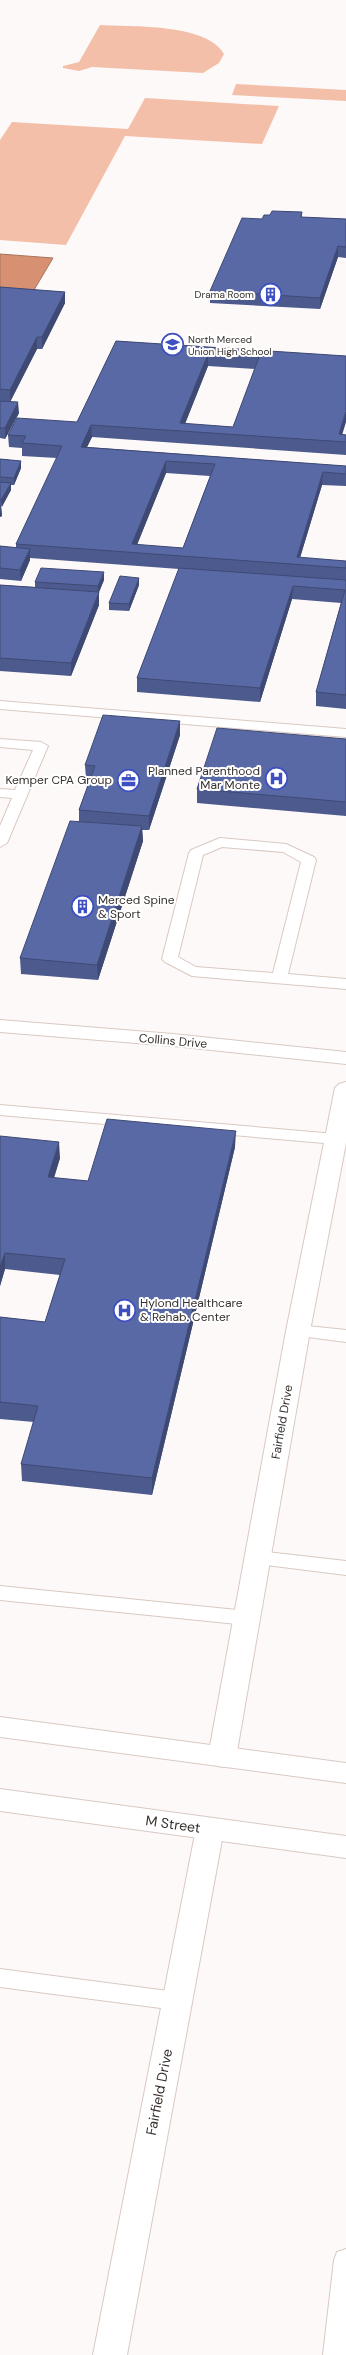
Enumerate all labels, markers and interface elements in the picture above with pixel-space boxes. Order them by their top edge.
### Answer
building icon: Drama Room [257,281,283,307]
place label: Drama Room [195,288,254,301]
school or university icon: North Merced Union High School [160,332,186,358]
place label: North Merced Union High School [188,333,272,358]
place label: Planned Parenthood Mar Monte [148,763,260,793]
hospital icon: Planned Parenthood Mar Monte [263,765,289,791]
office icon: Kemper CPA Group [115,767,141,793]
place label: Kemper CPA Group [5,772,112,788]
place label: Merced Spine & Sport [98,892,175,922]
building icon: Merced Spine & Sport [70,894,96,920]
street label: Collins Drive [138,1030,208,1052]
place label: Hylond Healthcare & Rehab. Center [140,1295,243,1325]
hospital icon: Hylond Healthcare & Rehab. Center [112,1297,138,1323]
street label: Fairfield Drive [268,1383,296,1460]
street label: M Street [144,1811,202,1837]
street label: Fairfield Drive [142,2047,176,2137]

